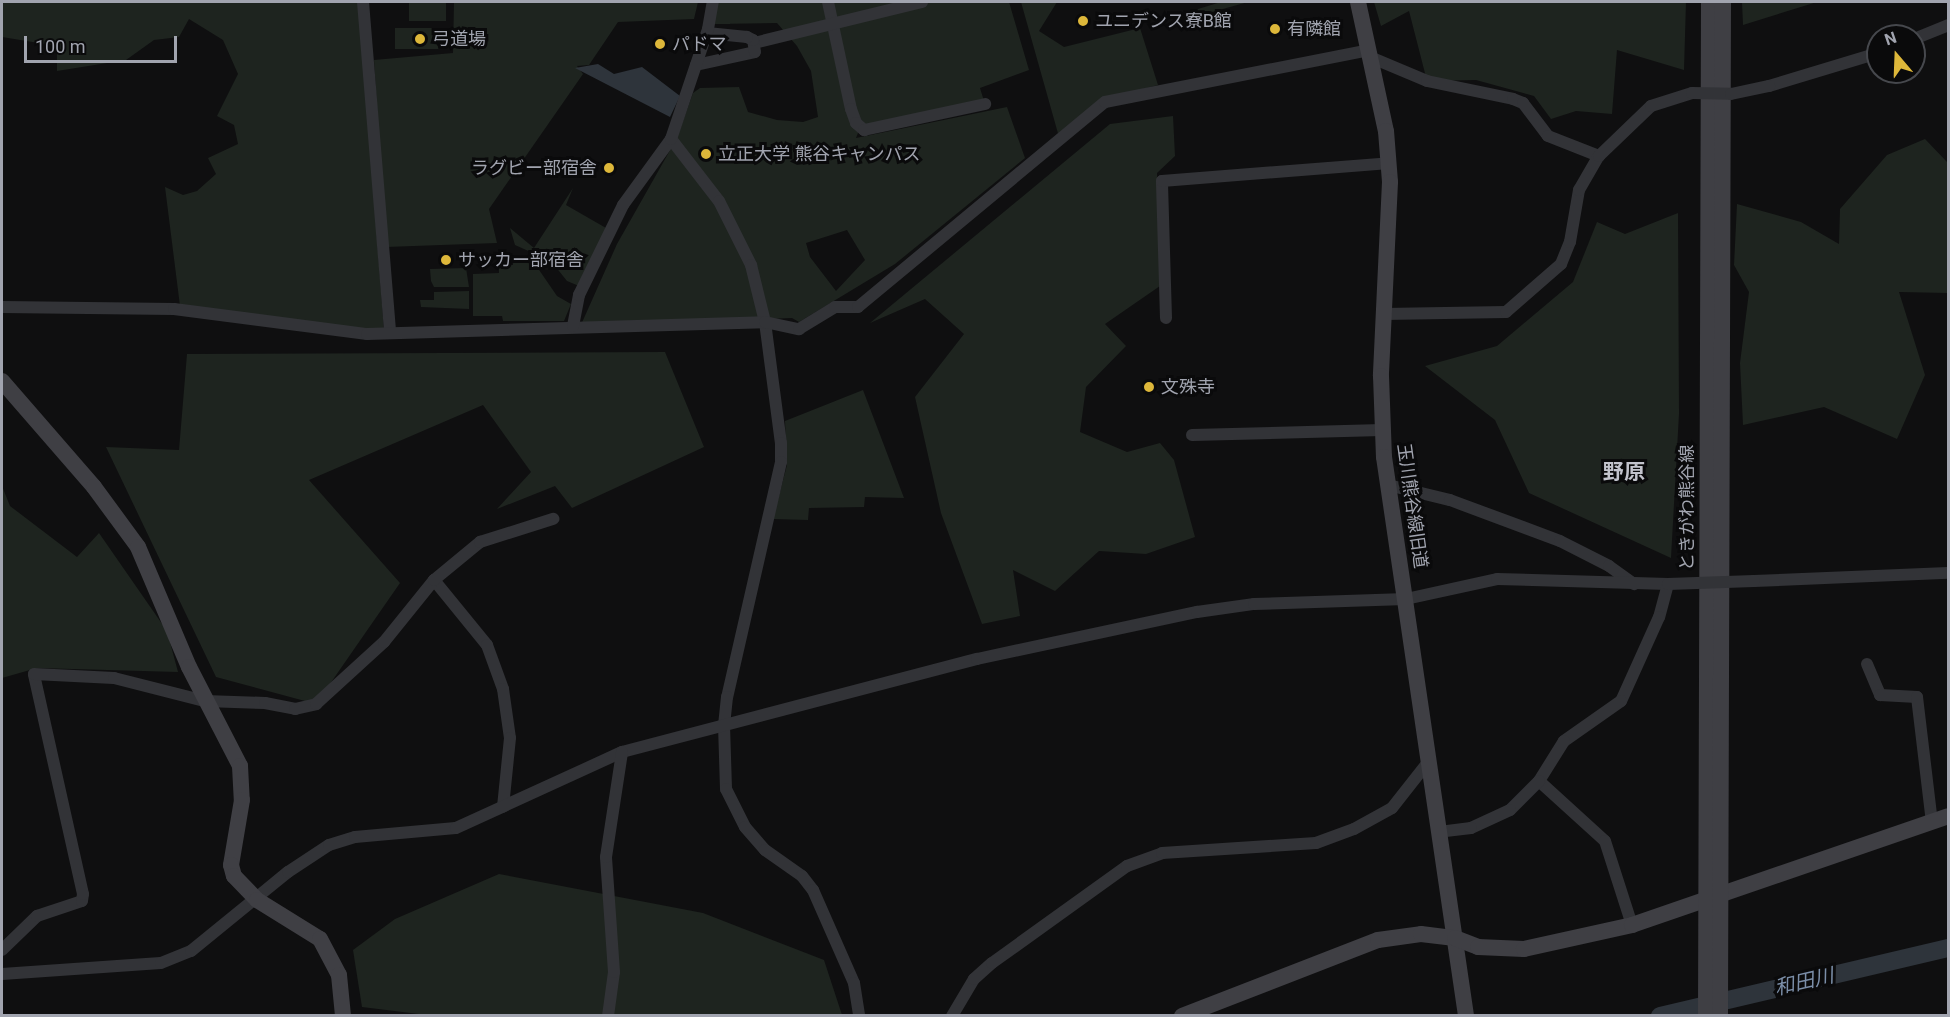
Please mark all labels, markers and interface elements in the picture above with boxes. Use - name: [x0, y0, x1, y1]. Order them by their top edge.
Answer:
- place label: ユニデンス寮B館: [1095, 10, 1232, 32]
- marker: ユニデンス寮B館: [1076, 14, 1090, 28]
- place label: 有隣館: [1287, 18, 1341, 40]
- marker: 有隣館: [1268, 22, 1282, 36]
- scale bar: [27, 24, 180, 62]
- north arrow: [1866, 24, 1926, 84]
- place label: 弓道場: [432, 28, 486, 50]
- text: N: [1882, 28, 1899, 49]
- marker: 弓道場: [413, 32, 427, 46]
- place label: パドマ: [672, 33, 726, 55]
- text: 100 m: [35, 36, 86, 57]
- marker: パドマ: [653, 37, 667, 51]
- place label: 立正大学 熊谷キャンパス: [718, 143, 920, 165]
- marker: 立正大学 熊谷キャンパス: [699, 147, 713, 161]
- place label: ラグビー部宿舎: [471, 157, 597, 179]
- marker: ラグビー部宿舎: [602, 161, 616, 175]
- place label: サッカー部宿舎: [458, 249, 584, 271]
- marker: サッカー部宿舎: [439, 253, 453, 267]
- place label: 文殊寺: [1161, 376, 1215, 398]
- marker: 文殊寺: [1142, 380, 1156, 394]
- street label: 玉川熊谷線旧道: [1393, 442, 1431, 570]
- street label: ときがわ熊谷線: [1676, 445, 1698, 571]
- district label: 野原: [1603, 459, 1645, 485]
- water label: 和田川: [1772, 964, 1836, 1000]

